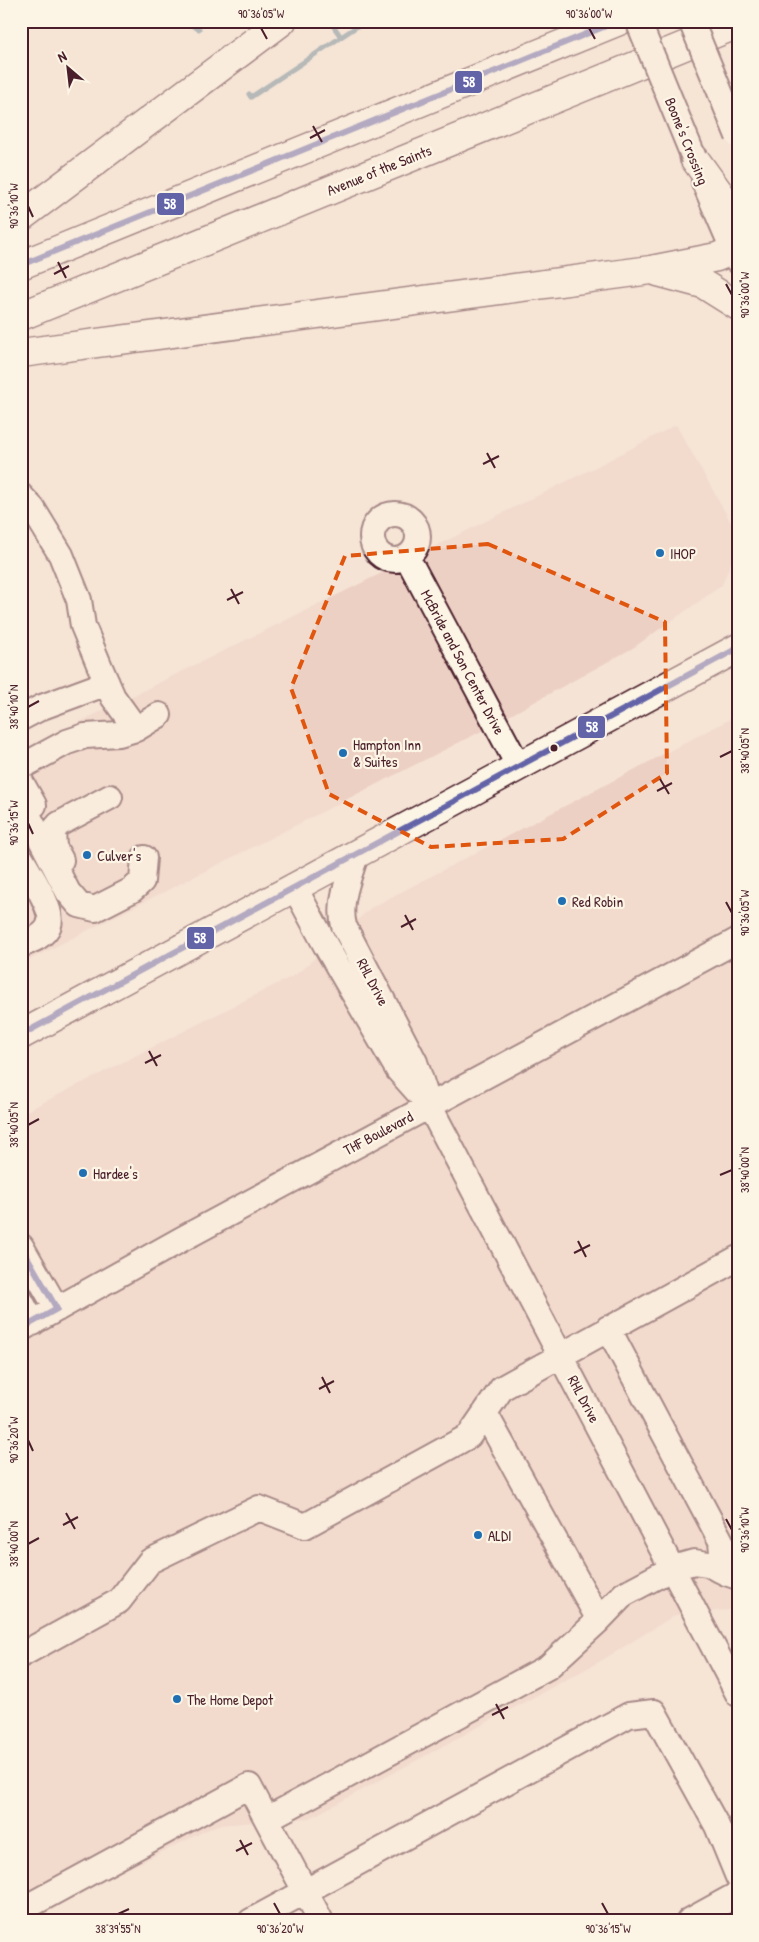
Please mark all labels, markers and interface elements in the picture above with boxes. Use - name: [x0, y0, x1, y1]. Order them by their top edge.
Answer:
- text: 90°36'05"W: [238, 5, 285, 22]
- text: 90°36'00"W: [566, 5, 613, 22]
- north arrow: [42, 42, 92, 92]
- text: N: [54, 46, 70, 66]
- line badge: 58: [454, 70, 483, 94]
- text: 58: [463, 72, 475, 91]
- street label: Boone's Crossing: [660, 94, 714, 188]
- street label: Avenue of the Saints: [324, 139, 435, 201]
- text: 90°36'10"W: [5, 183, 22, 229]
- line badge: 58: [156, 192, 185, 216]
- text: 58: [164, 194, 176, 213]
- text: 90°36'00"W: [736, 271, 753, 318]
- place label: IHOP: [670, 543, 696, 564]
- marker: IHOP: [654, 547, 666, 559]
- street label: McBride and Son Center Drive: [416, 586, 510, 738]
- text: 38°40'10"N: [5, 685, 22, 729]
- line badge: 58: [577, 715, 606, 739]
- text: 58: [586, 717, 598, 736]
- text: 38°40'05"N: [736, 728, 753, 774]
- place label: Hampton Inn & Suites: [353, 734, 421, 772]
- unlabelled marker: [549, 743, 559, 753]
- marker: Hampton Inn & Suites: [337, 747, 349, 759]
- text: 90°36'15"W: [5, 800, 22, 846]
- place label: Culver's: [97, 845, 141, 866]
- marker: Culver's: [81, 849, 93, 861]
- text: 90°36'05"W: [736, 889, 753, 936]
- place label: Red Robin: [572, 891, 623, 912]
- marker: Red Robin: [556, 895, 568, 907]
- line badge: 58: [186, 926, 215, 950]
- text: 58: [194, 928, 206, 947]
- street label: RHL Drive: [352, 955, 394, 1010]
- text: 38°40'05"N: [5, 1102, 22, 1148]
- street label: THF Boulevard: [339, 1106, 417, 1160]
- text: 38°40'00"N: [736, 1147, 753, 1193]
- place label: Hardee's: [93, 1163, 138, 1184]
- marker: Hardee's: [77, 1167, 89, 1179]
- street label: RHL Drive: [563, 1372, 605, 1427]
- text: 90°36'20"W: [5, 1416, 22, 1463]
- text: 90°36'10"W: [736, 1507, 753, 1553]
- text: 38°40'00"N: [5, 1521, 22, 1567]
- place label: ALDI: [488, 1525, 512, 1546]
- marker: ALDI: [472, 1529, 484, 1541]
- place label: The Home Depot: [187, 1689, 274, 1710]
- marker: The Home Depot: [171, 1693, 183, 1705]
- text: 38°39'55"N: [95, 1920, 141, 1937]
- text: 90°36'20"W: [257, 1920, 304, 1937]
- text: 90°36'15"W: [585, 1920, 631, 1937]

